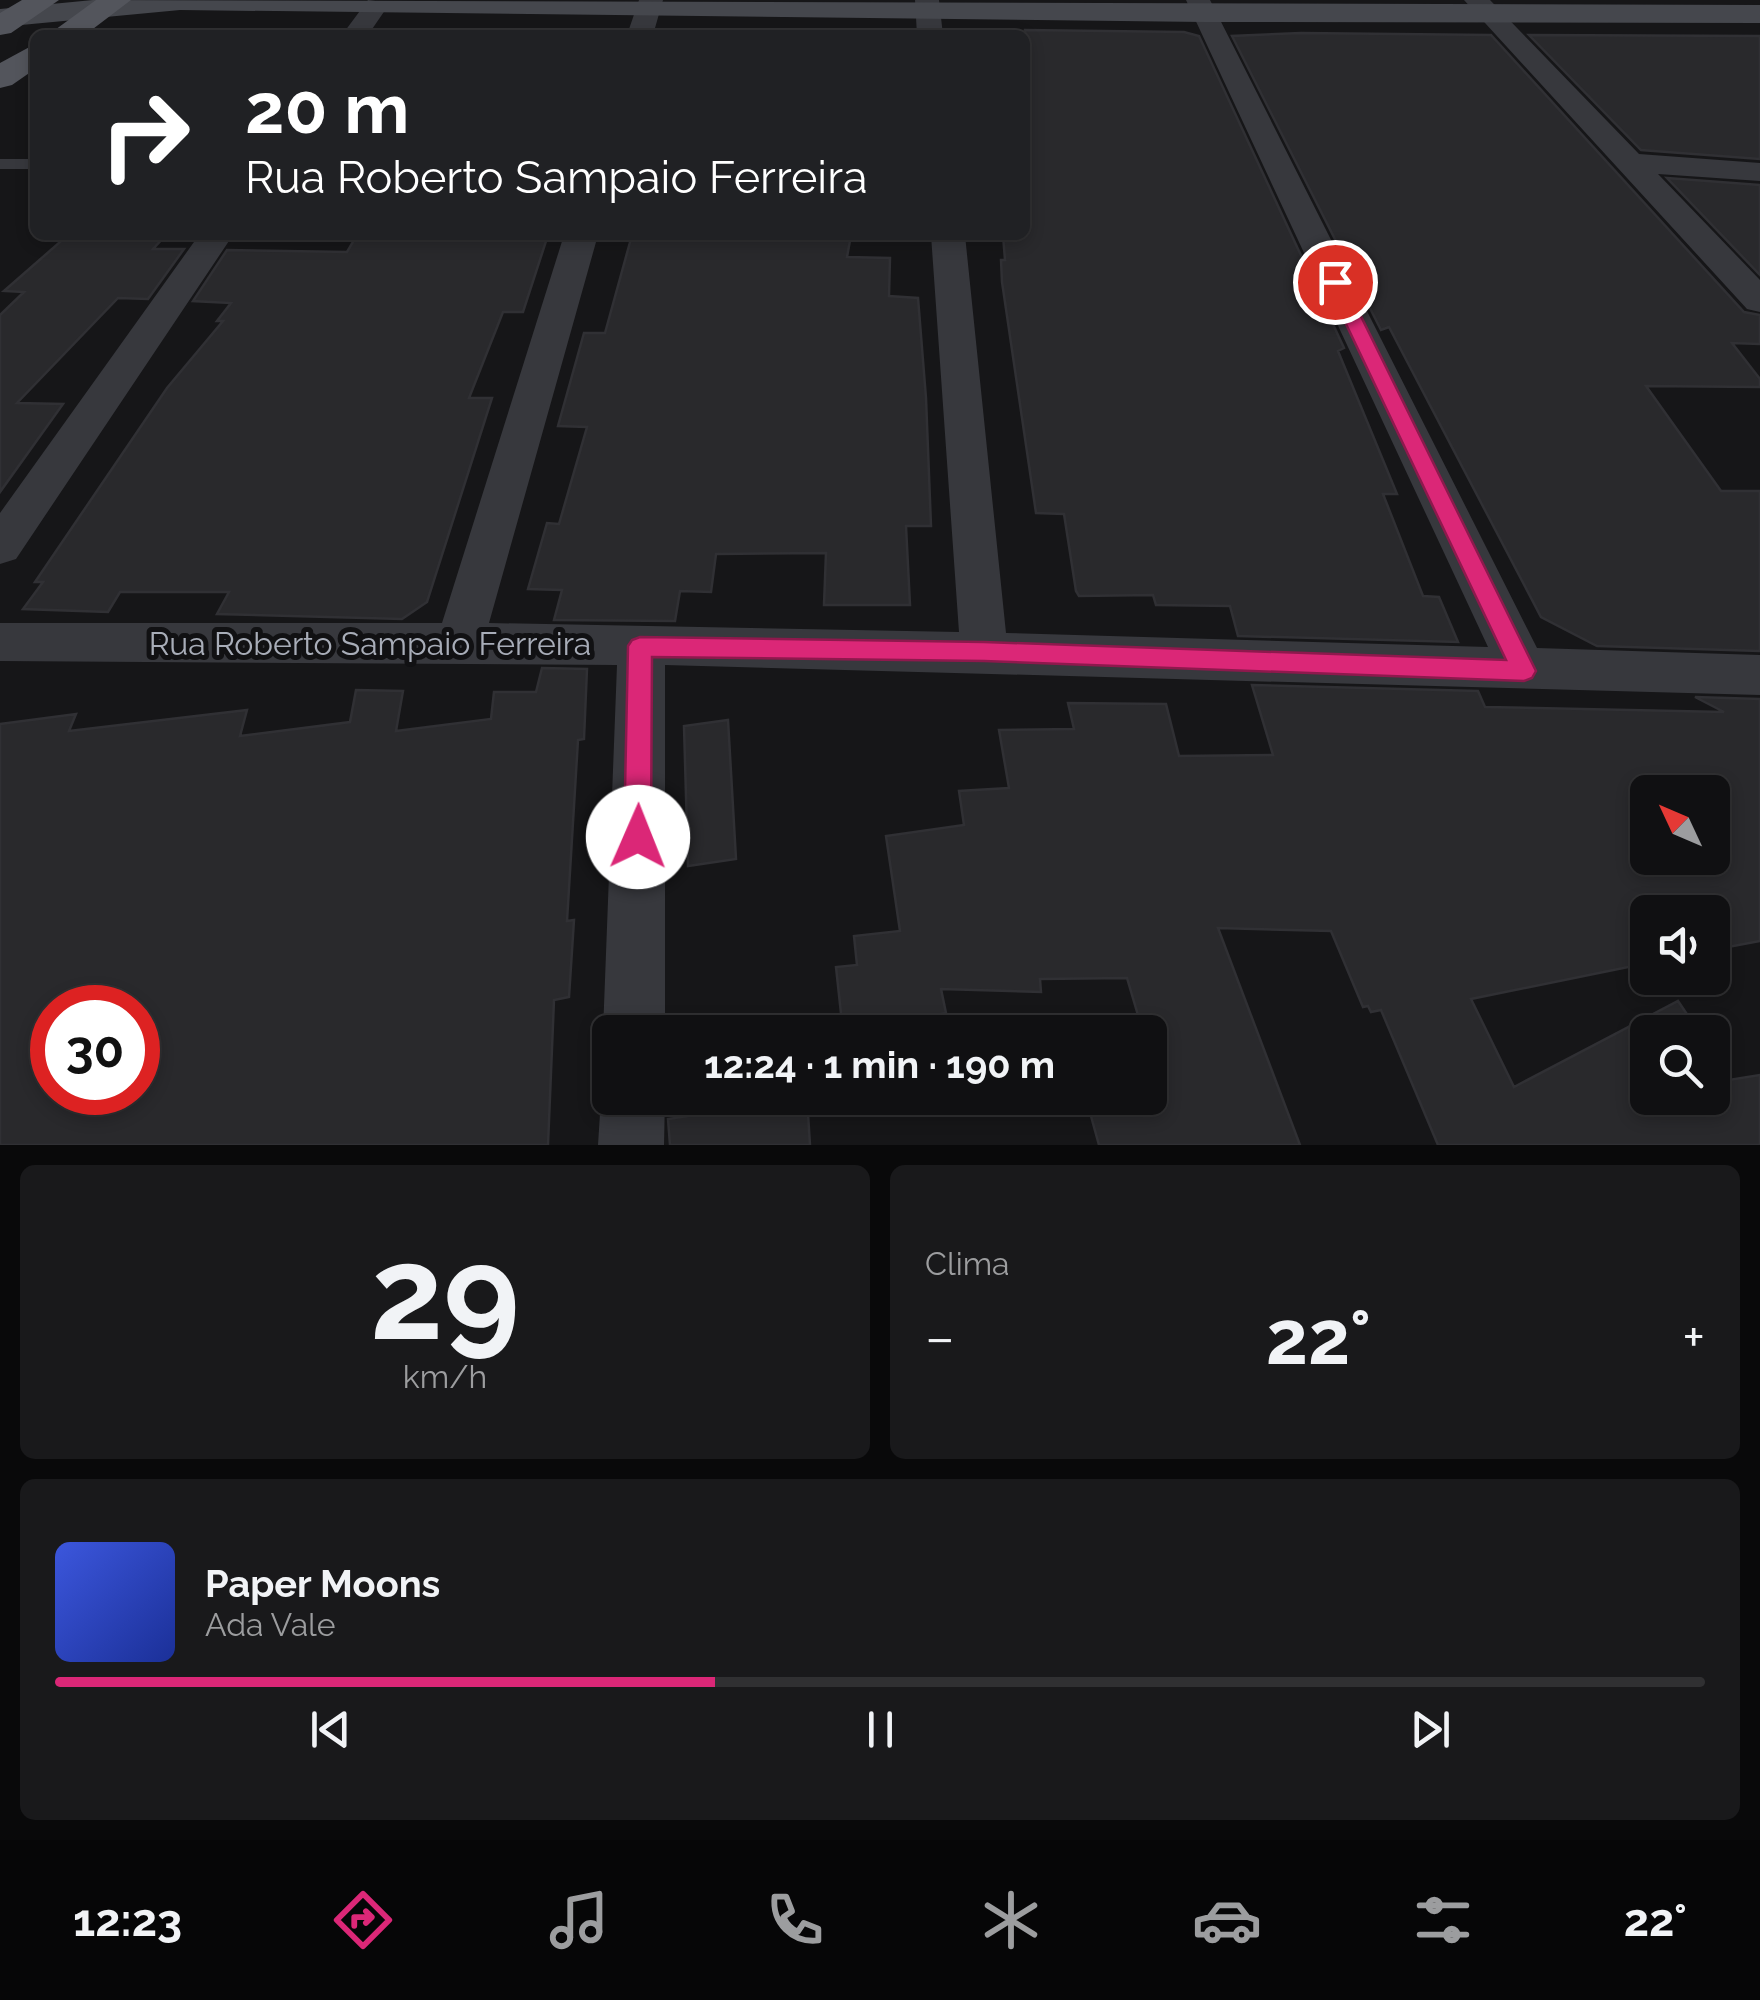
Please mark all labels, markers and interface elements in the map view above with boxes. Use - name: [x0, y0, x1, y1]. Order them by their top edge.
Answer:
- text: 20 m: [245, 67, 409, 149]
- icon: right: [80, 70, 210, 200]
- text: Rua Roberto Sampaio Ferreira: [245, 151, 867, 204]
- pin: [1293, 240, 1378, 325]
- icon: arrive: [1308, 255, 1363, 310]
- street label: Rua Roberto Sampaio Ferreira: [149, 625, 591, 662]
- north arrow: [1630, 775, 1730, 875]
- map controls: [1630, 775, 1730, 1115]
- position arrow: [586, 785, 690, 889]
- button: sound: [1630, 895, 1730, 995]
- speed limit sign: 30: [30, 985, 160, 1115]
- button: search: [1630, 1015, 1730, 1115]
- text: 12:24 · 1 min · 190 m: [704, 1042, 1055, 1087]
- text: 29: [370, 1217, 520, 1369]
- text: Clima: [925, 1245, 1009, 1282]
- text: 22°: [1266, 1293, 1371, 1382]
- text: −: [925, 1305, 955, 1370]
- text: +: [1682, 1305, 1705, 1370]
- text: km/h: [403, 1358, 487, 1395]
- text: Paper Moons: [205, 1561, 440, 1606]
- text: Ada Vale: [205, 1606, 336, 1643]
- icon: previous: [303, 1702, 358, 1757]
- icon: pause: [853, 1702, 908, 1757]
- icon: next: [1403, 1702, 1458, 1757]
- icon: directions: [328, 1885, 398, 1955]
- icon: music: [544, 1885, 614, 1955]
- icon: phone: [760, 1885, 830, 1955]
- icon: climate: [976, 1885, 1046, 1955]
- icon: car: [1192, 1885, 1262, 1955]
- icon: filters: [1408, 1885, 1478, 1955]
- text: 12:23: [73, 1894, 182, 1947]
- text: 22°: [1624, 1894, 1687, 1947]

